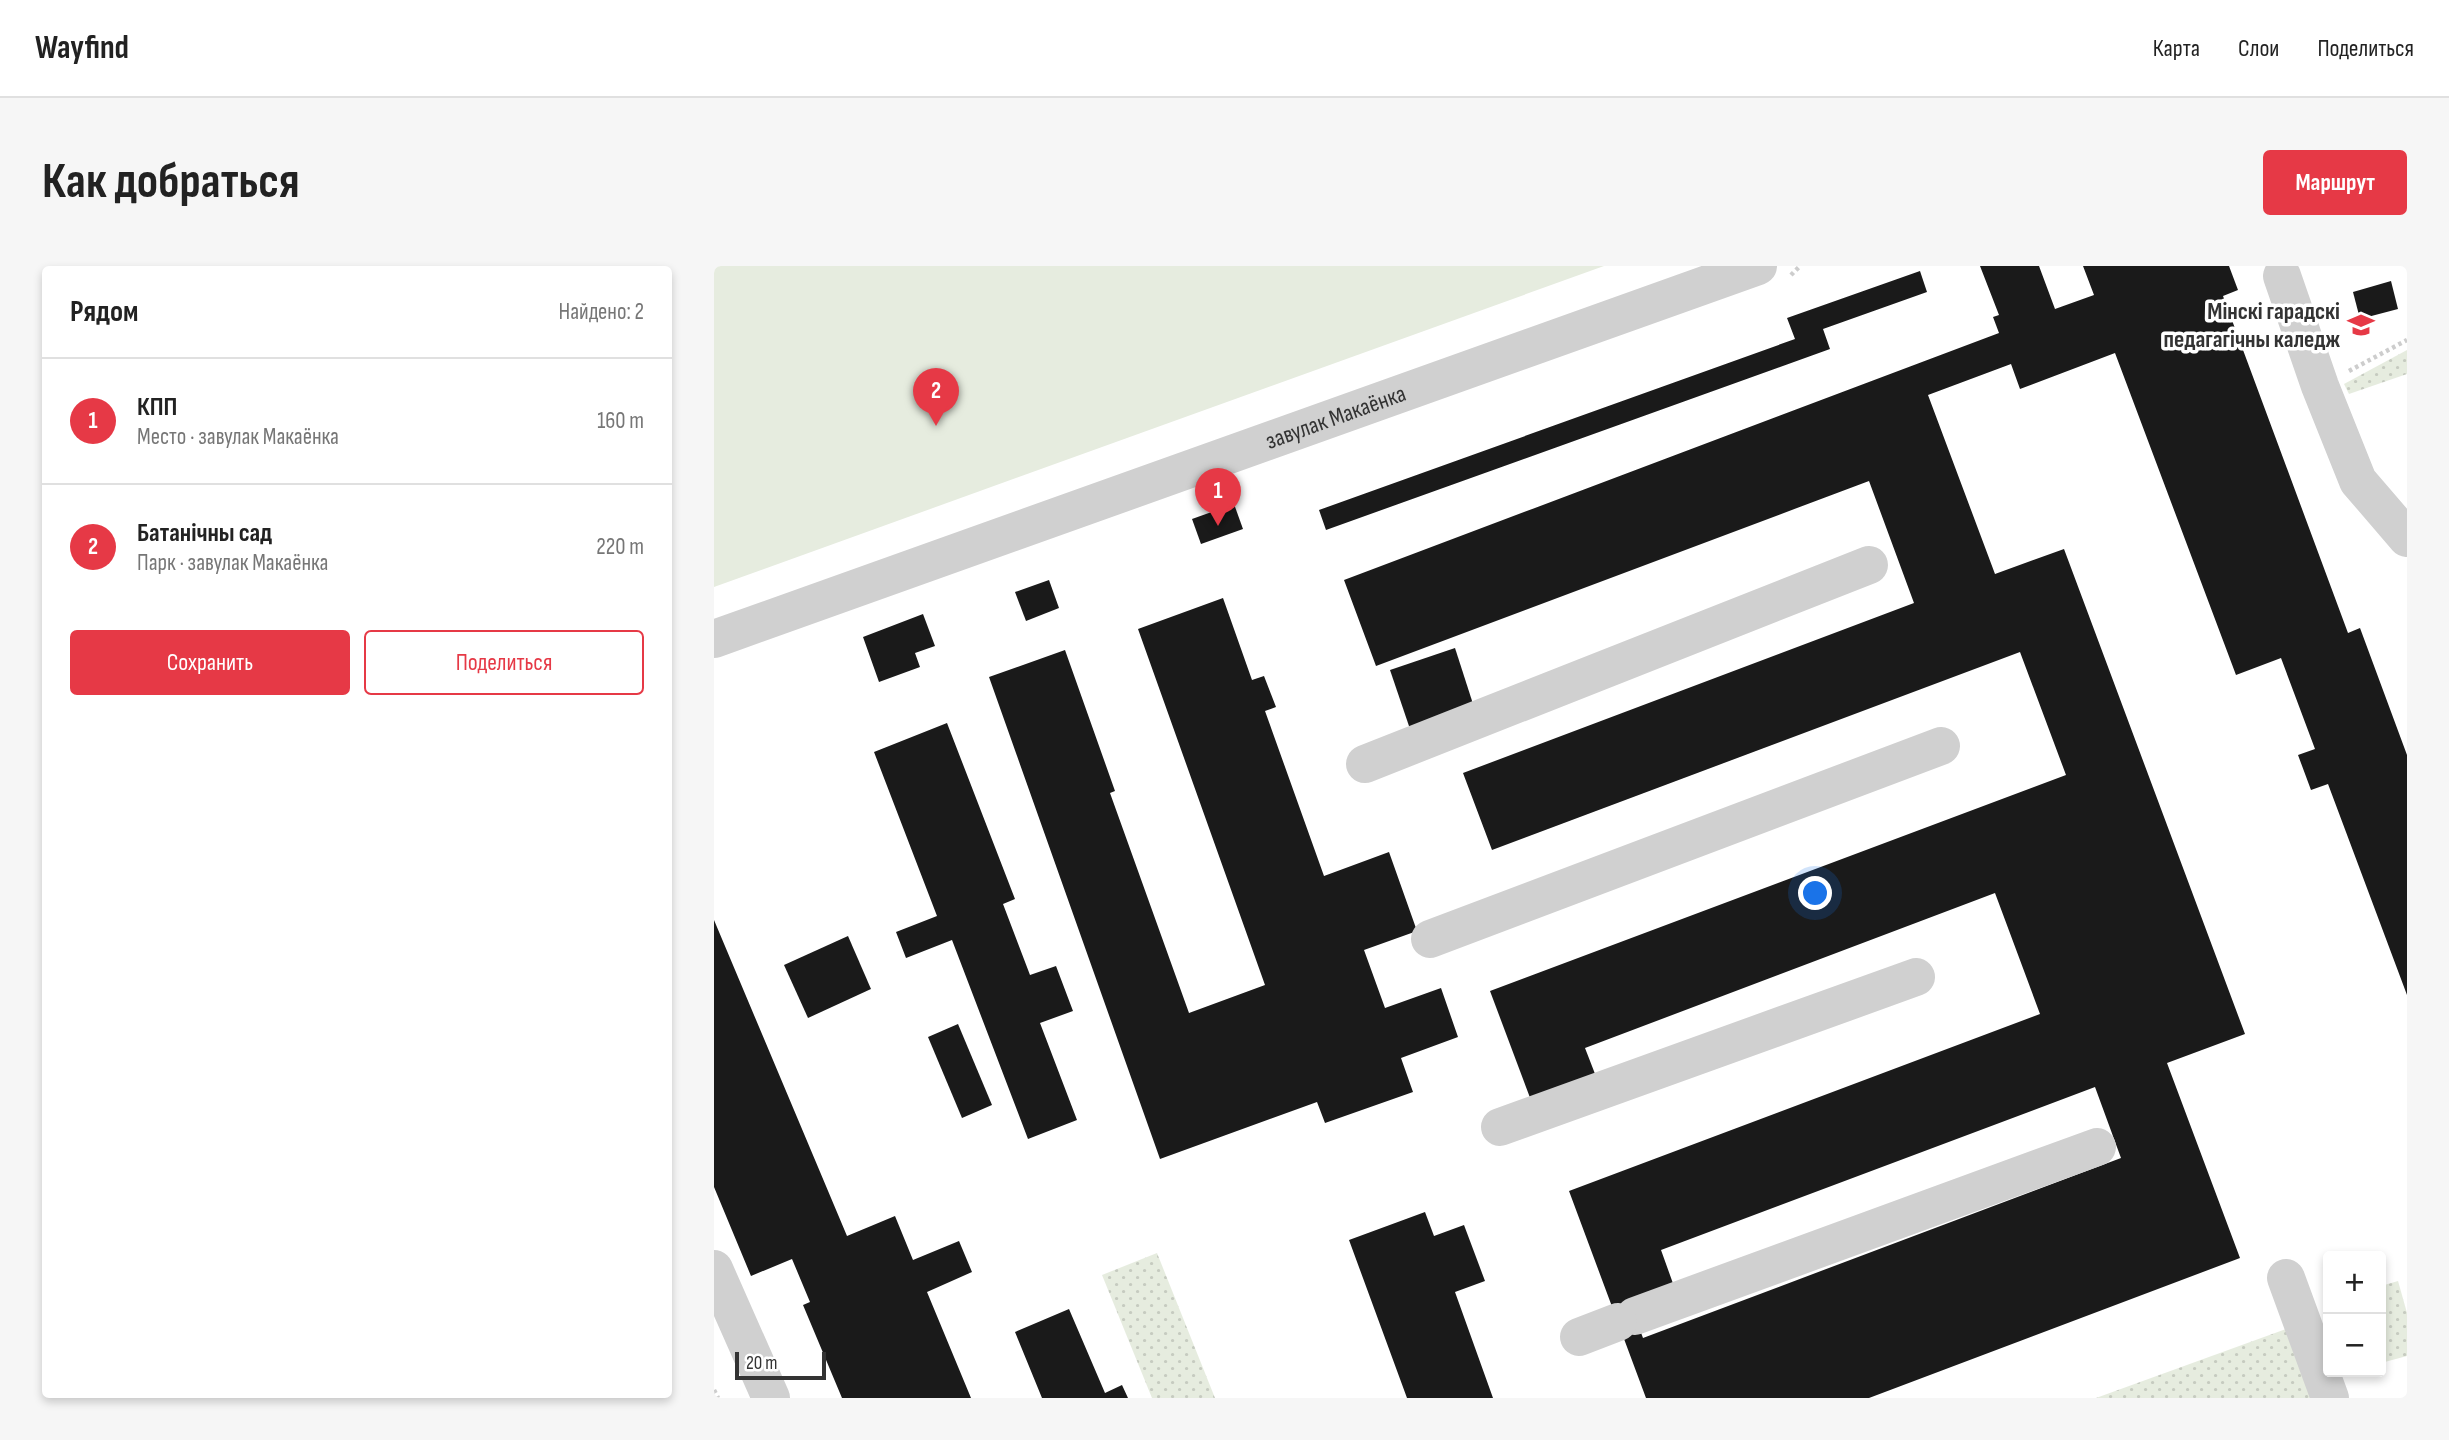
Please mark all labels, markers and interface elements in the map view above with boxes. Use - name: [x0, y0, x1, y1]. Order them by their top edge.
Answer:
- text: Wayfind: [35, 28, 129, 68]
- text: Карта: [2153, 34, 2200, 63]
- text: Слои: [2238, 34, 2279, 63]
- text: Поделиться: [2317, 34, 2414, 63]
- button: Маршрут: [2263, 150, 2407, 215]
- text: Как добраться: [42, 153, 300, 212]
- text: Рядом: [70, 294, 138, 330]
- place label: Мінскі гарадскі педагагічны каледж: [2164, 297, 2340, 354]
- text: Найдено: 2: [558, 298, 644, 326]
- school or university icon: Мінскі гарадскі педагагічны каледж: [2346, 310, 2376, 340]
- pin: 2: [913, 368, 959, 426]
- street label: завулак Макаёнка: [1261, 379, 1410, 455]
- text: КПП: [137, 392, 177, 423]
- text: 1: [88, 407, 98, 435]
- text: 160 m: [597, 407, 644, 435]
- text: Место · завулак Макаёнка: [137, 423, 339, 451]
- pin: 1: [1195, 468, 1241, 526]
- text: Батанічны сад: [137, 518, 272, 549]
- text: 2: [88, 533, 98, 561]
- text: 220 m: [596, 533, 644, 561]
- text: Парк · завулак Макаёнка: [137, 549, 328, 577]
- button: Сохранить: [70, 630, 350, 695]
- button: Поделиться: [364, 630, 644, 695]
- your location: [1798, 876, 1832, 910]
- map controls: [2323, 1251, 2386, 1377]
- button: +: [2323, 1251, 2386, 1314]
- button: −: [2323, 1314, 2386, 1377]
- scale bar: [735, 1349, 826, 1381]
- text: 20 m: [746, 1352, 778, 1375]

